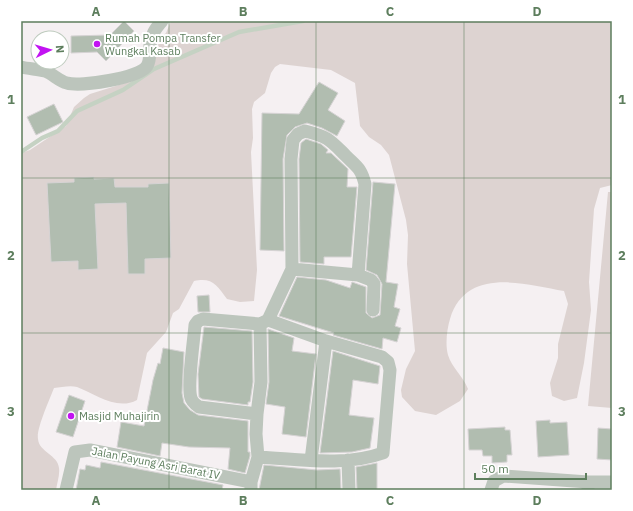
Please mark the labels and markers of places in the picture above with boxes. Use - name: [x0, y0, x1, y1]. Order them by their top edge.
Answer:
- place label: Rumah Pompa Transfer Wungkal Kasab: [105, 31, 220, 58]
- marker: Rumah Pompa Transfer Wungkal Kasab: [92, 39, 102, 49]
- place label: Masjid Muhajirin: [79, 409, 159, 423]
- marker: Masjid Muhajirin: [66, 411, 76, 421]

